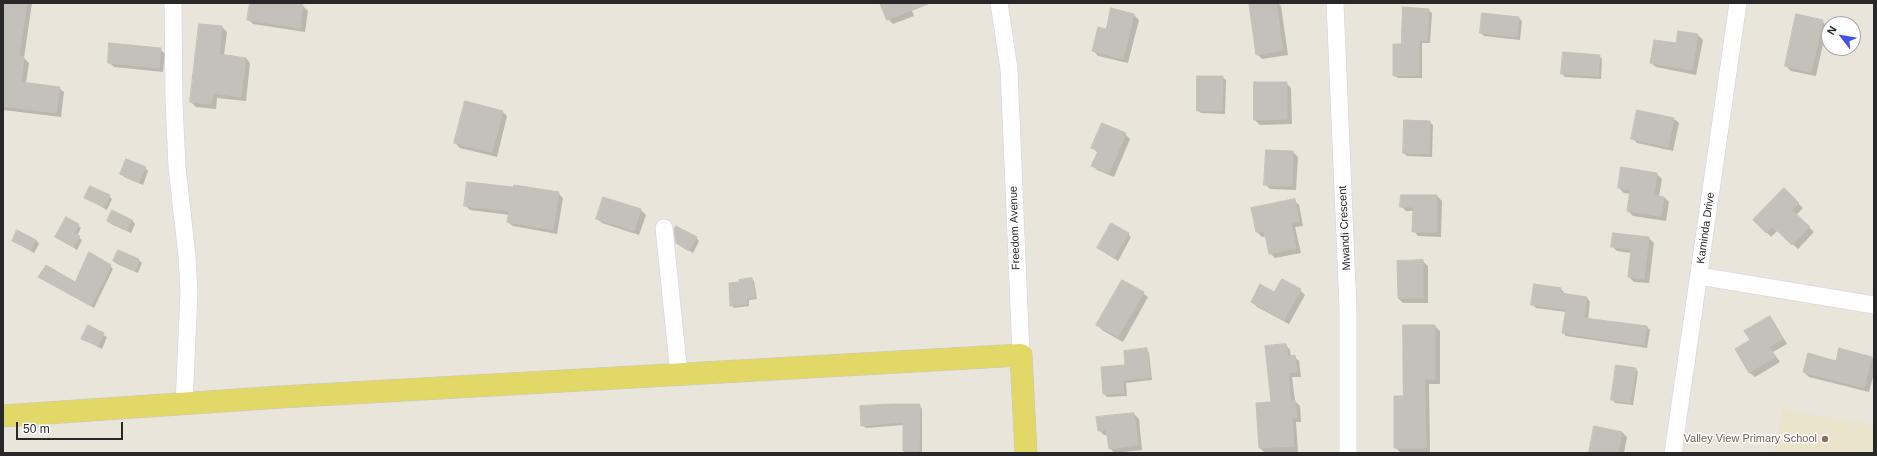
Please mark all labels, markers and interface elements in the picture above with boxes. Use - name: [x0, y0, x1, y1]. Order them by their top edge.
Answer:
- north arrow: [1821, 16, 1861, 56]
- text: N: [1824, 24, 1839, 37]
- street label: Mwandi Crescent: [1336, 185, 1354, 271]
- street label: Freedom Avenue: [1007, 186, 1023, 270]
- street label: Kaminda Drive: [1694, 191, 1718, 265]
- scale bar: [18, 414, 125, 440]
- text: 50 m: [23, 422, 50, 436]
- place label: Valley View Primary School: [1684, 432, 1817, 446]
- marker: Valley View Primary School: [1820, 434, 1830, 444]

